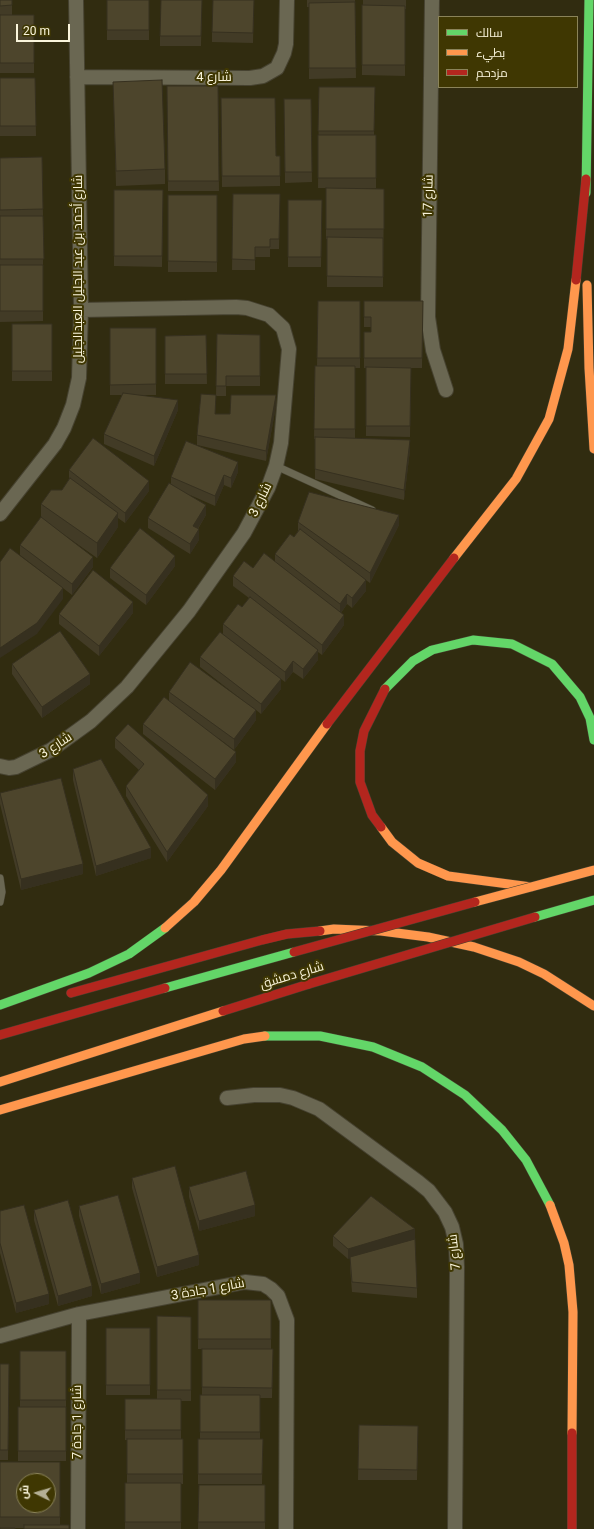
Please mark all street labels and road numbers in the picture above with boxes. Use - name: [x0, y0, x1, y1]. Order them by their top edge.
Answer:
- street label: شارع 4: [196, 70, 232, 86]
- street label: شارع 17: [421, 174, 437, 218]
- street label: شارع أحمد بن عبد الجليل العبدالجليل: [71, 175, 87, 363]
- street label: شارع 3: [246, 481, 276, 519]
- street label: شارع 3: [37, 730, 75, 762]
- street label: شارع دمشق: [258, 959, 326, 993]
- street label: شارع 7: [445, 1233, 465, 1271]
- street label: شارع 1 جادة 3: [170, 1276, 246, 1304]
- street label: شارع 1 جادة 7: [70, 1385, 86, 1459]

